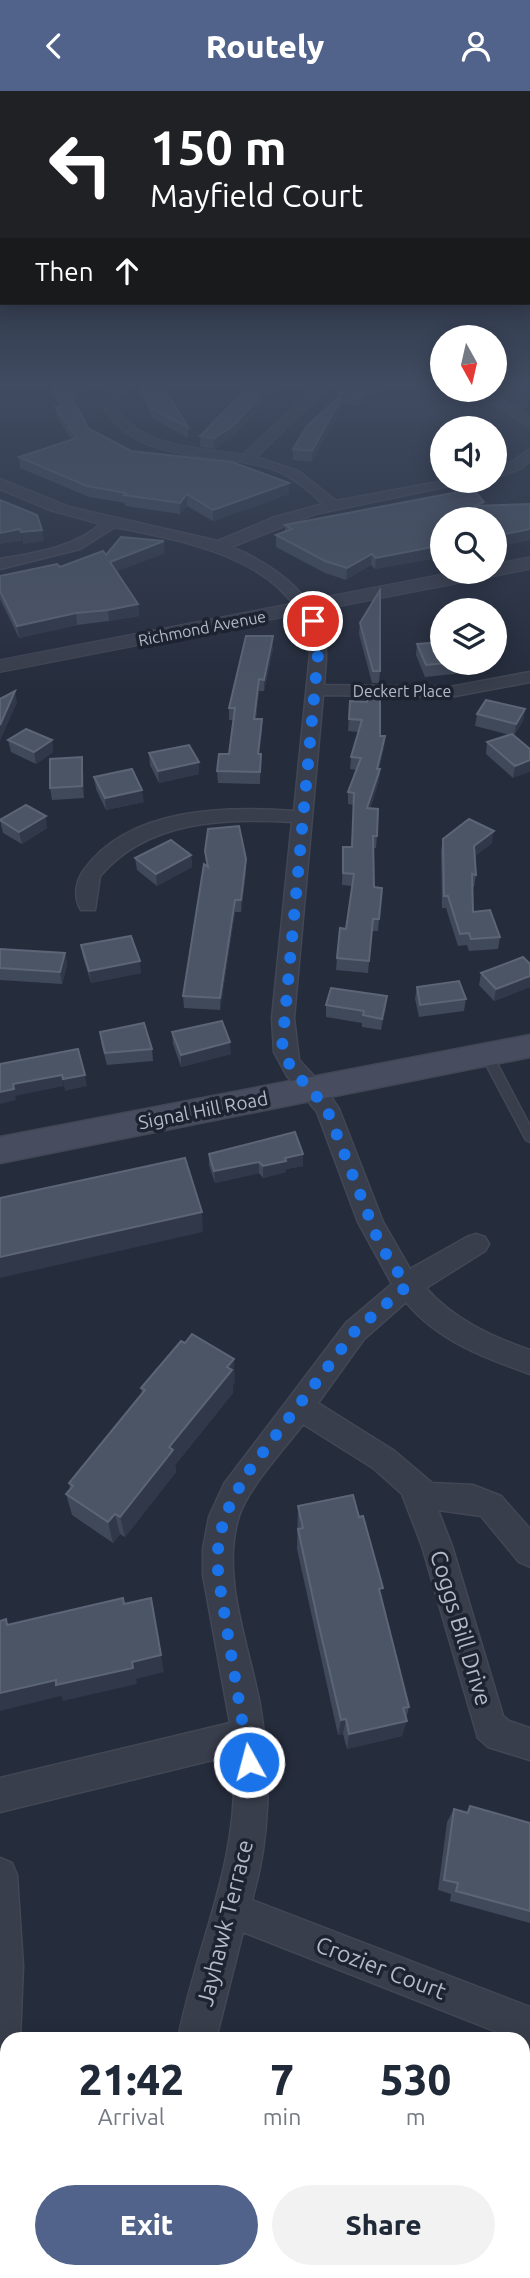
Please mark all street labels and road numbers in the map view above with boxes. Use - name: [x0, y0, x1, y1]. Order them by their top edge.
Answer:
- street label: Richmond Avenue: [137, 607, 267, 649]
- street label: Deckert Place: [353, 682, 451, 700]
- street label: Signal Hill Road: [136, 1087, 270, 1133]
- street label: Coggs Bill Drive: [426, 1547, 497, 1709]
- street label: Jayhawk Terrace: [192, 1837, 257, 2009]
- street label: Crozier Court: [313, 1931, 450, 2004]

